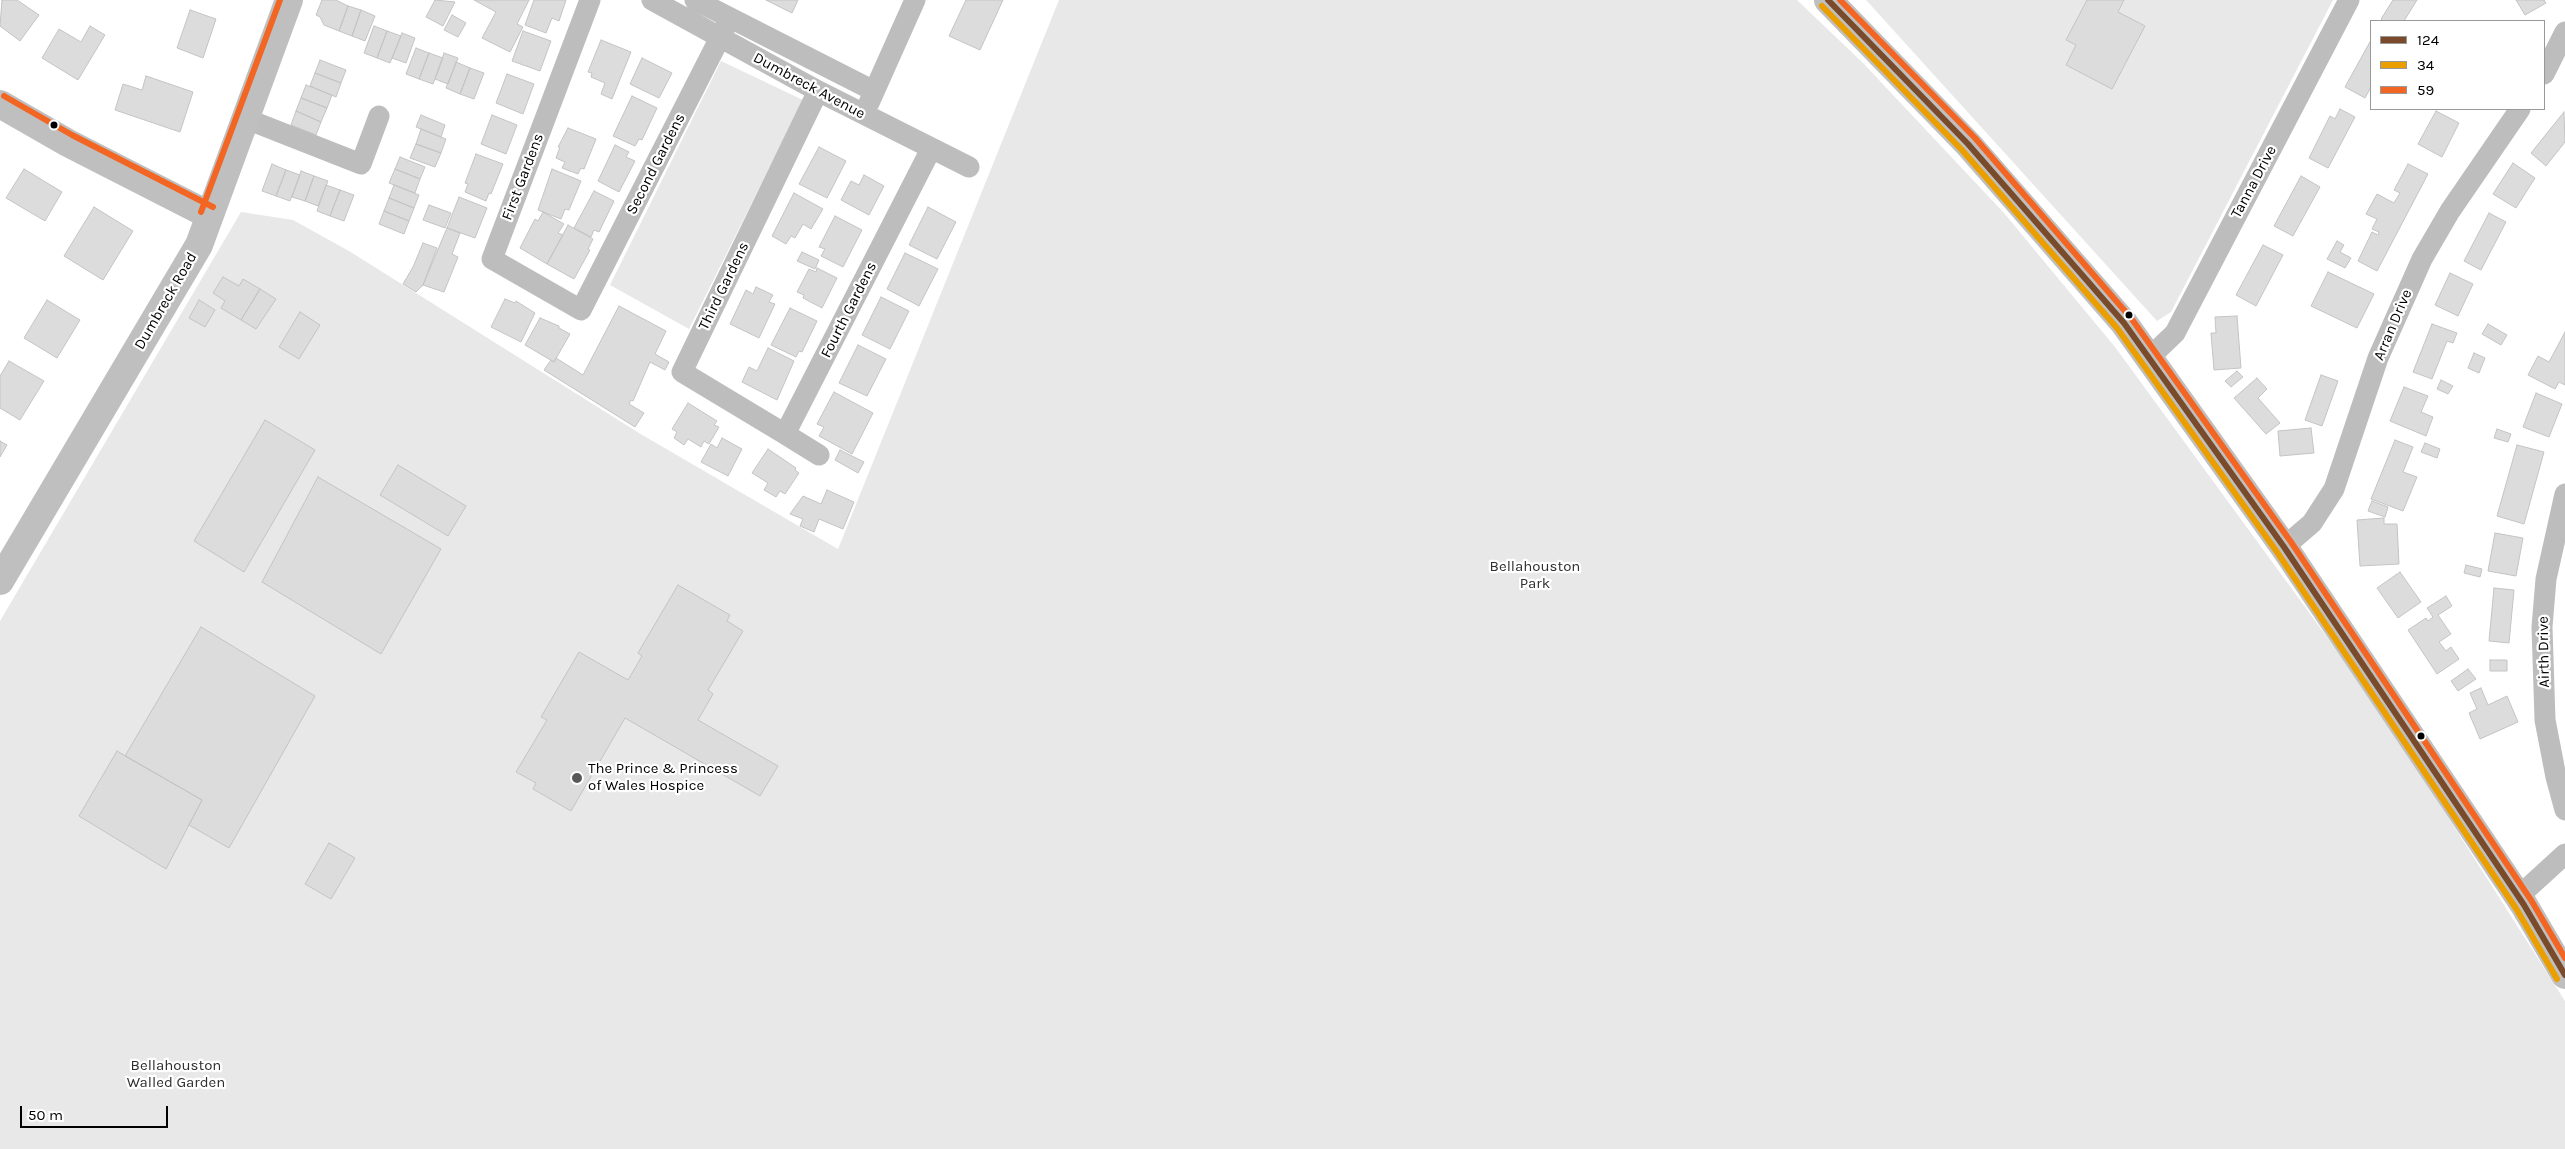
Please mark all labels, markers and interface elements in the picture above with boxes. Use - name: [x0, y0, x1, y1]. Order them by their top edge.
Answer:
- legend: [2370, 20, 2545, 110]
- text: 124: [2417, 31, 2439, 49]
- street label: Dumbreck Avenue: [750, 49, 868, 123]
- text: 34: [2417, 56, 2434, 74]
- text: 59: [2417, 81, 2434, 99]
- street label: Second Gardens: [623, 110, 689, 218]
- unlabelled marker: [49, 120, 59, 130]
- street label: First Gardens: [498, 131, 548, 223]
- street label: Tanna Drive: [2227, 143, 2281, 221]
- street label: Third Gardens: [695, 239, 753, 333]
- street label: Dumbreck Road: [131, 249, 201, 353]
- street label: Fourth Gardens: [817, 259, 881, 361]
- street label: Arran Drive: [2370, 287, 2416, 363]
- unlabelled marker: [2124, 310, 2134, 320]
- park label: Bellahouston Park: [1490, 558, 1580, 593]
- street label: Airth Drive: [2534, 616, 2554, 688]
- unlabelled marker: [2416, 731, 2426, 741]
- place label: The Prince & Princess of Wales Hospice: [588, 760, 738, 795]
- marker: The Prince & Princess of Wales Hospice: [570, 771, 584, 785]
- park label: Bellahouston Walled Garden: [127, 1057, 225, 1092]
- scale bar: [22, 1096, 170, 1128]
- text: 50 m: [28, 1106, 63, 1124]

